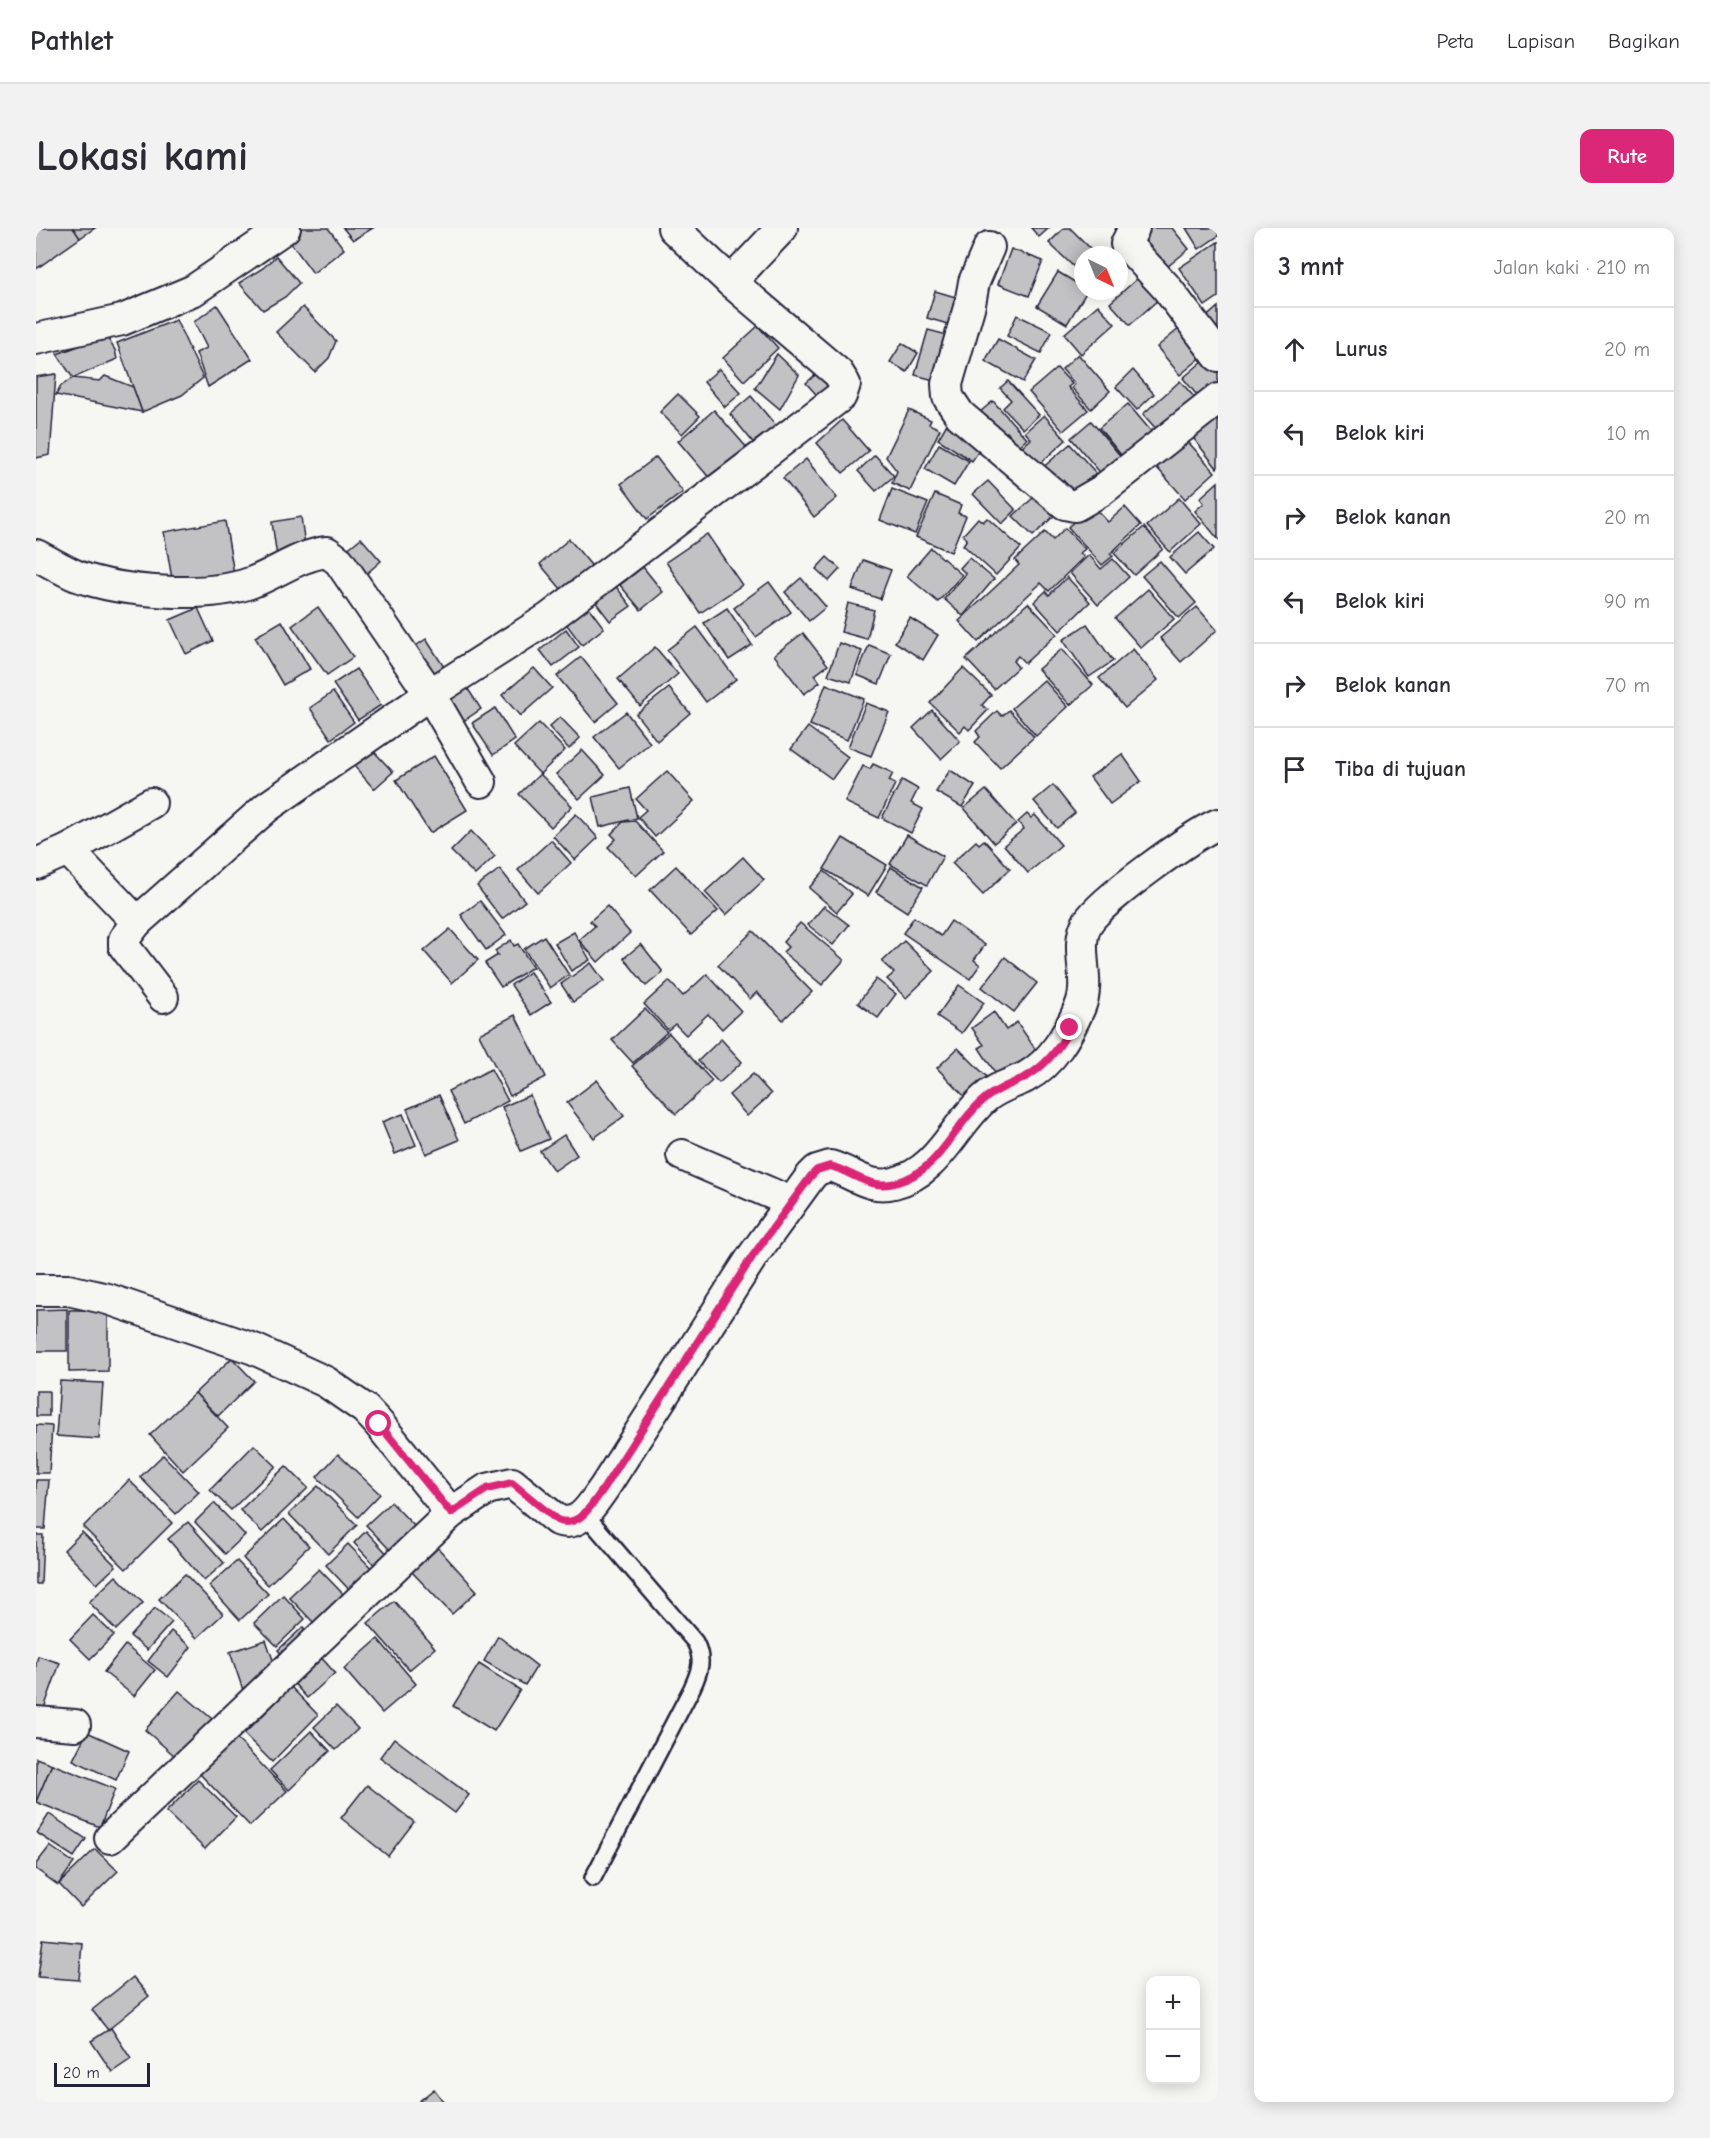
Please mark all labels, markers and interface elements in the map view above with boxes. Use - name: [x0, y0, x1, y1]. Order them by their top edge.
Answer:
- text: Pathlet: [30, 25, 113, 57]
- text: Peta: [1436, 29, 1474, 53]
- text: Lapisan: [1507, 29, 1575, 53]
- text: Bagikan: [1608, 29, 1680, 53]
- button: Rute: [1580, 129, 1674, 183]
- text: Lokasi kami: [36, 132, 248, 181]
- north arrow: [1074, 246, 1128, 300]
- text: 3 mnt: [1278, 252, 1343, 282]
- text: Jalan kaki · 210 m: [1494, 256, 1650, 279]
- icon: ahead: [1278, 333, 1311, 366]
- text: Lurus: [1335, 336, 1387, 362]
- text: 20 m: [1604, 338, 1650, 361]
- icon: left: [1278, 417, 1311, 450]
- text: Belok kiri: [1335, 420, 1425, 446]
- text: 10 m: [1607, 422, 1650, 445]
- icon: right: [1278, 501, 1311, 534]
- text: Belok kanan: [1335, 504, 1451, 530]
- text: 20 m: [1604, 506, 1650, 529]
- icon: left: [1278, 585, 1311, 618]
- text: Belok kiri: [1335, 588, 1425, 614]
- text: 90 m: [1604, 590, 1650, 613]
- icon: right: [1278, 669, 1311, 702]
- text: Belok kanan: [1335, 672, 1451, 698]
- text: 70 m: [1605, 674, 1650, 697]
- icon: arrive: [1278, 753, 1311, 786]
- text: Tiba di tujuan: [1335, 756, 1466, 782]
- route end: [1056, 1014, 1082, 1040]
- route start: [365, 1410, 391, 1436]
- map controls: [1146, 1976, 1200, 2084]
- button: +: [1146, 1976, 1200, 2030]
- button: −: [1146, 2030, 1200, 2084]
- scale bar: [54, 2060, 150, 2088]
- text: 20 m: [63, 2064, 100, 2082]

